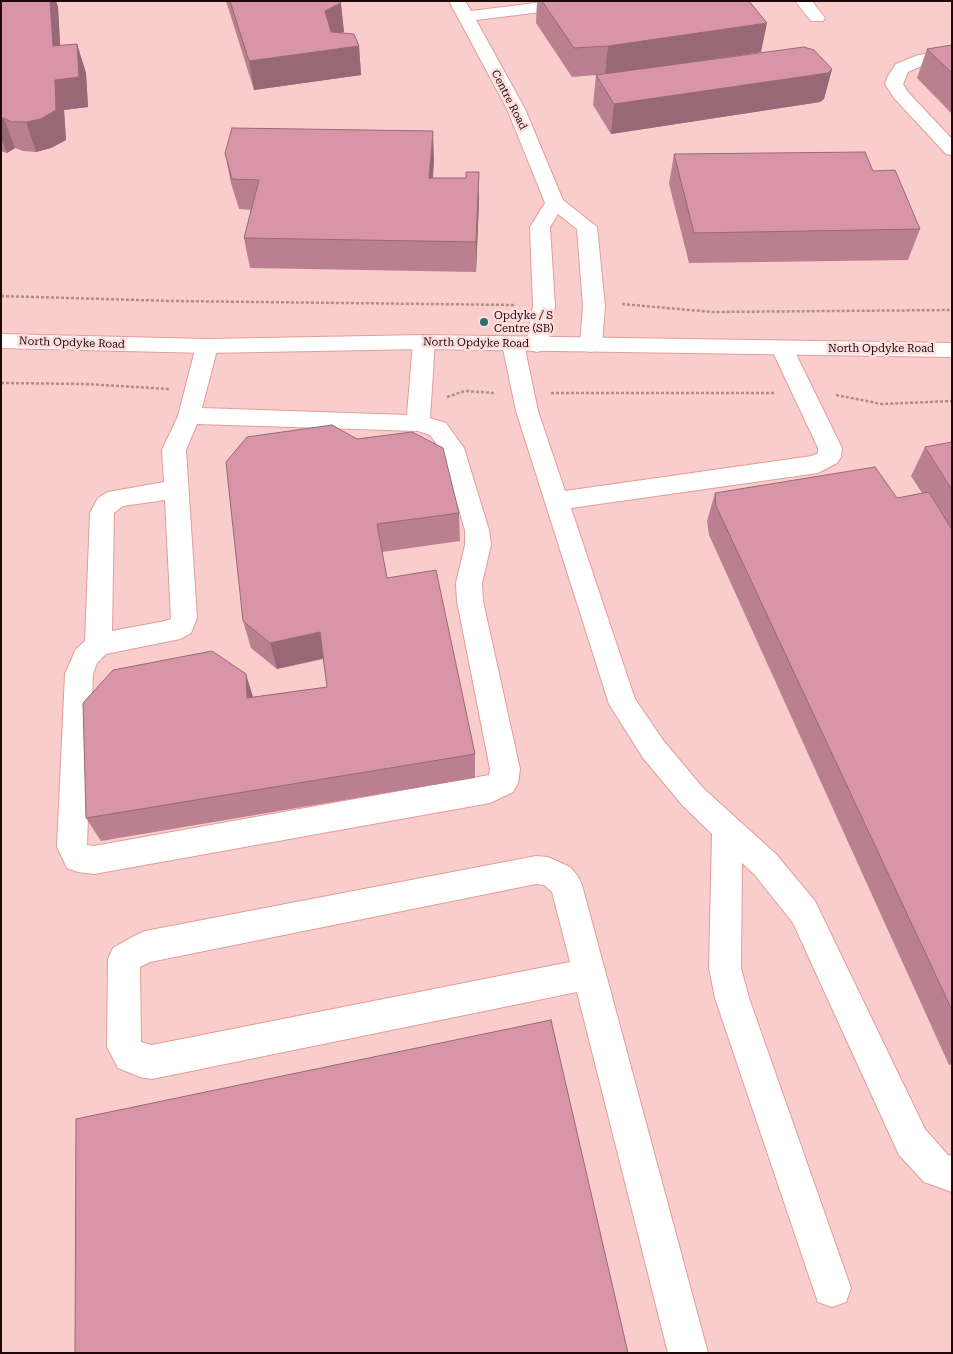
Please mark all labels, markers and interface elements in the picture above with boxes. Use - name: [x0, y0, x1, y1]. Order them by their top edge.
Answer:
- street label: Centre Road: [488, 68, 530, 132]
- place label: Opdyke / S Centre (SB): [494, 309, 554, 335]
- marker: Opdyke / S Centre (SB): [478, 316, 490, 328]
- street label: North Opdyke Road: [19, 335, 125, 351]
- street label: North Opdyke Road: [423, 335, 529, 351]
- street label: North Opdyke Road: [828, 342, 934, 356]

